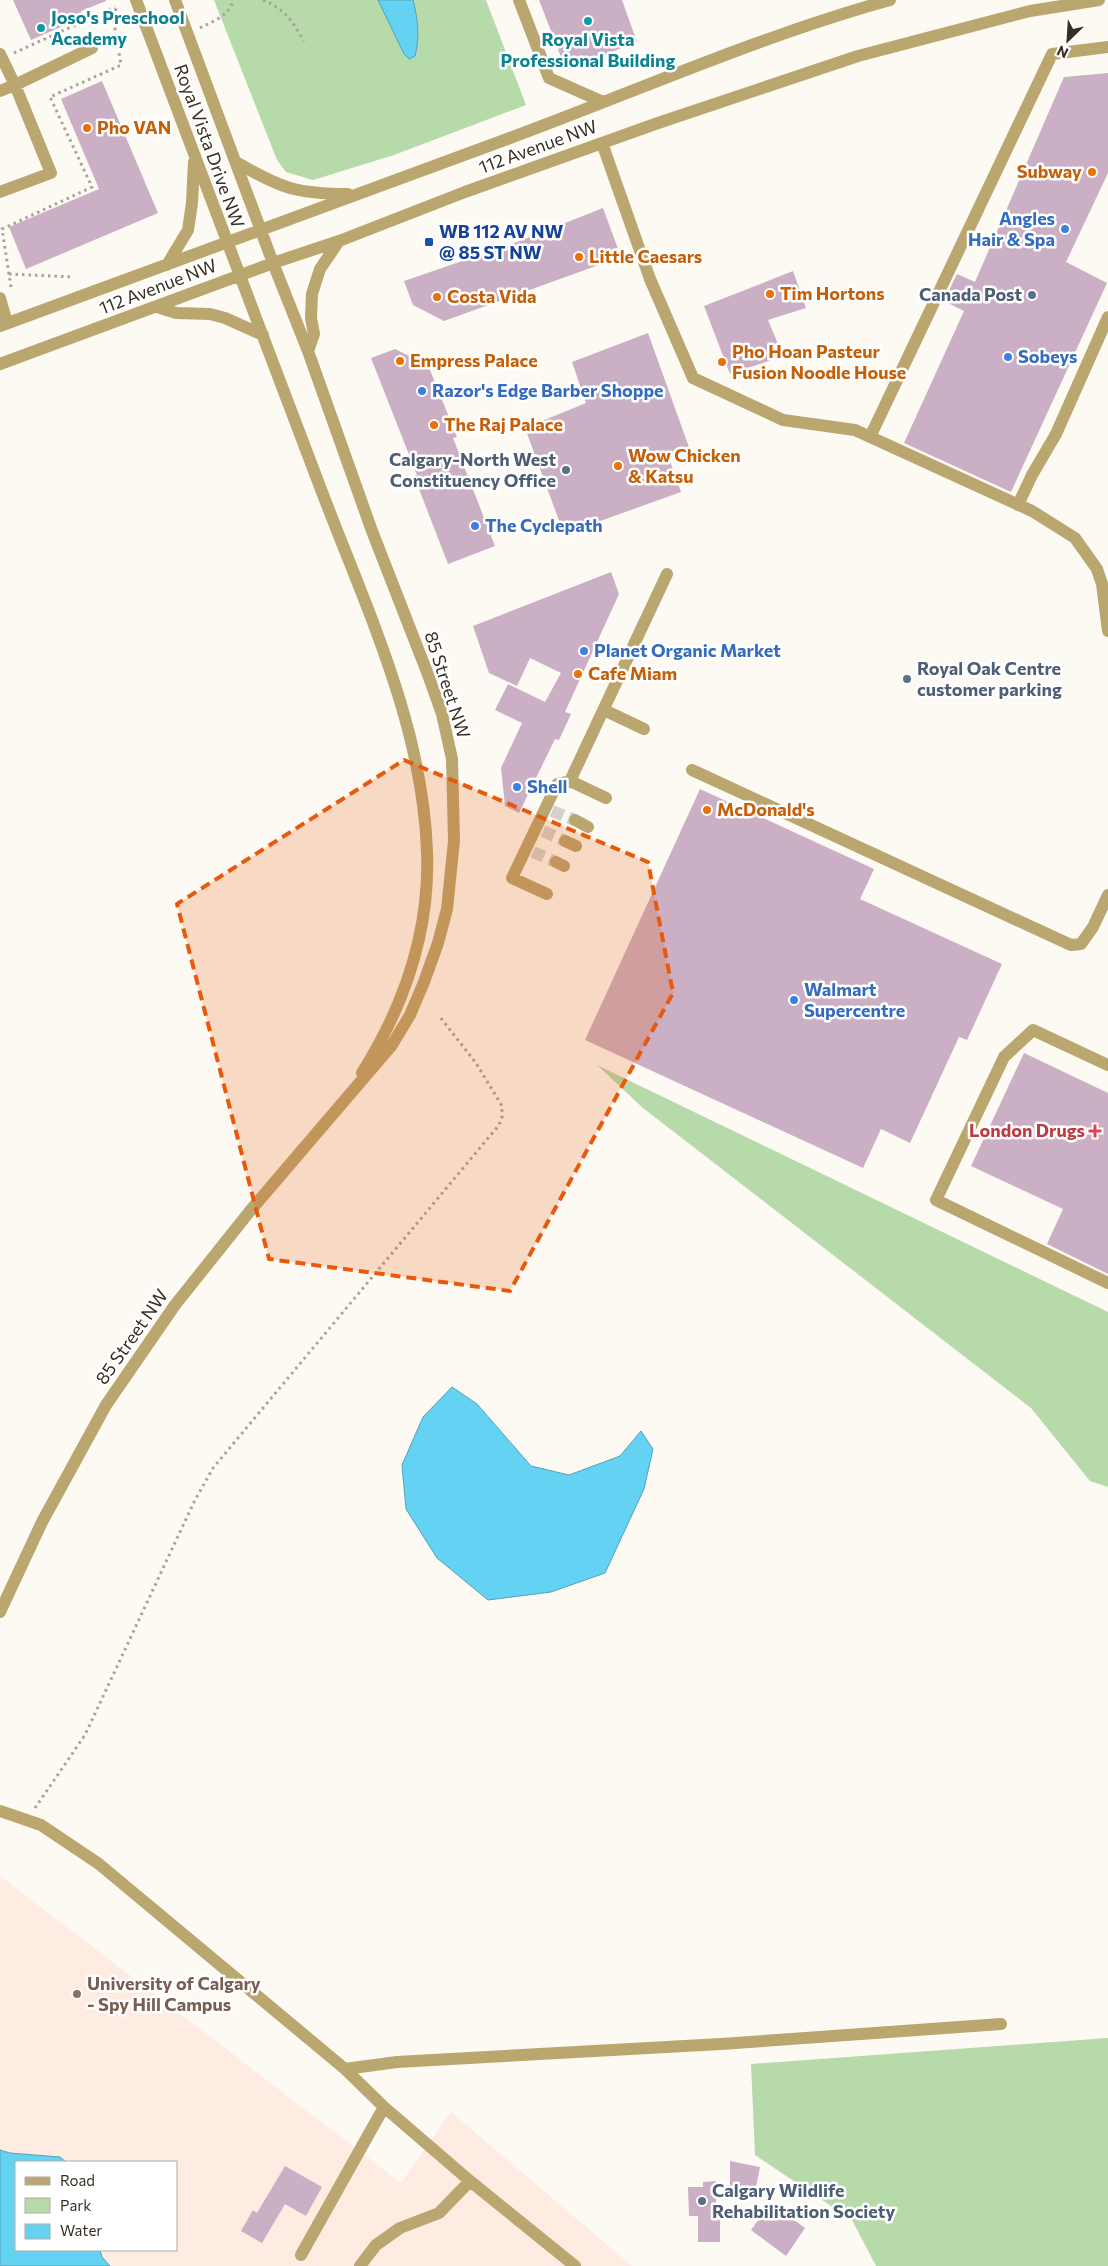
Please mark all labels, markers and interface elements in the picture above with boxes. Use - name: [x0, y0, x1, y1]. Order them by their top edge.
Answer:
- place label: Joso's Preschool Academy: [51, 6, 185, 49]
- marker: Royal Vista Professional Building: [582, 15, 594, 27]
- north arrow: [1043, 15, 1093, 65]
- marker: Joso's Preschool Academy: [35, 22, 47, 34]
- place label: Royal Vista Professional Building: [501, 28, 675, 71]
- text: N: [1054, 42, 1071, 62]
- street label: Royal Vista Drive NW: [170, 61, 250, 231]
- street label: 112 Avenue NW: [476, 114, 600, 178]
- place label: Pho VAN: [97, 116, 171, 138]
- marker: Pho VAN: [81, 122, 93, 134]
- place label: Subway: [1017, 160, 1082, 182]
- marker: Subway: [1086, 166, 1098, 178]
- place label: Angles Hair & Spa: [968, 207, 1055, 250]
- place label: WB 112 AV NW @ 85 ST NW: [439, 220, 563, 263]
- marker: Angles Hair & Spa: [1059, 223, 1071, 235]
- marker: WB 112 AV NW @ 85 ST NW: [423, 236, 435, 248]
- place label: Little Caesars: [589, 245, 702, 267]
- marker: Little Caesars: [573, 251, 585, 263]
- street label: 112 Avenue NW: [96, 254, 220, 319]
- place label: Tim Hortons: [780, 282, 885, 304]
- place label: Canada Post: [919, 283, 1022, 305]
- place label: Costa Vida: [447, 285, 537, 307]
- marker: Tim Hortons: [764, 288, 776, 300]
- marker: Canada Post: [1026, 289, 1038, 301]
- marker: Costa Vida: [431, 291, 443, 303]
- place label: Pho Hoan Pasteur Fusion Noodle House: [732, 340, 906, 383]
- place label: Sobeys: [1018, 345, 1077, 367]
- place label: Empress Palace: [410, 349, 538, 371]
- marker: Sobeys: [1002, 351, 1014, 363]
- marker: Empress Palace: [394, 355, 406, 367]
- marker: Pho Hoan Pasteur Fusion Noodle House: [716, 356, 728, 368]
- place label: Razor's Edge Barber Shoppe: [432, 379, 664, 401]
- marker: Razor's Edge Barber Shoppe: [416, 385, 428, 397]
- place label: The Raj Palace: [444, 413, 563, 435]
- marker: The Raj Palace: [428, 419, 440, 431]
- place label: Wow Chicken & Katsu: [628, 444, 741, 487]
- place label: Calgary-North West Constituency Office: [389, 448, 556, 491]
- marker: Wow Chicken & Katsu: [612, 460, 624, 472]
- marker: Calgary-North West Constituency Office: [560, 464, 572, 476]
- place label: The Cyclepath: [485, 514, 603, 536]
- marker: The Cyclepath: [469, 520, 481, 532]
- street label: 85 Street NW: [420, 629, 476, 741]
- place label: Planet Organic Market: [594, 639, 781, 661]
- marker: Planet Organic Market: [578, 645, 590, 657]
- place label: Royal Oak Centre customer parking: [917, 657, 1062, 700]
- place label: Cafe Miam: [588, 662, 677, 684]
- marker: Cafe Miam: [572, 668, 584, 680]
- marker: Royal Oak Centre customer parking: [901, 673, 913, 685]
- place label: Shell: [527, 775, 568, 797]
- marker: Shell: [511, 781, 523, 793]
- place label: McDonald's: [717, 798, 815, 820]
- marker: McDonald's: [701, 804, 713, 816]
- place label: Walmart Supercentre: [804, 978, 905, 1021]
- marker: Walmart Supercentre: [788, 994, 800, 1006]
- place label: London Drugs: [969, 1119, 1085, 1141]
- marker: London Drugs: [1089, 1125, 1101, 1137]
- street label: 85 Street NW: [90, 1285, 172, 1388]
- place label: University of Calgary - Spy Hill Campus: [87, 1972, 261, 2015]
- marker: University of Calgary - Spy Hill Campus: [71, 1988, 83, 2000]
- legend: [15, 2161, 178, 2251]
- text: Road: [60, 2171, 95, 2189]
- place label: Calgary Wildlife Rehabilitation Society: [712, 2179, 895, 2222]
- marker: Calgary Wildlife Rehabilitation Society: [696, 2195, 708, 2207]
- text: Park: [60, 2196, 91, 2214]
- text: Water: [60, 2221, 102, 2239]

